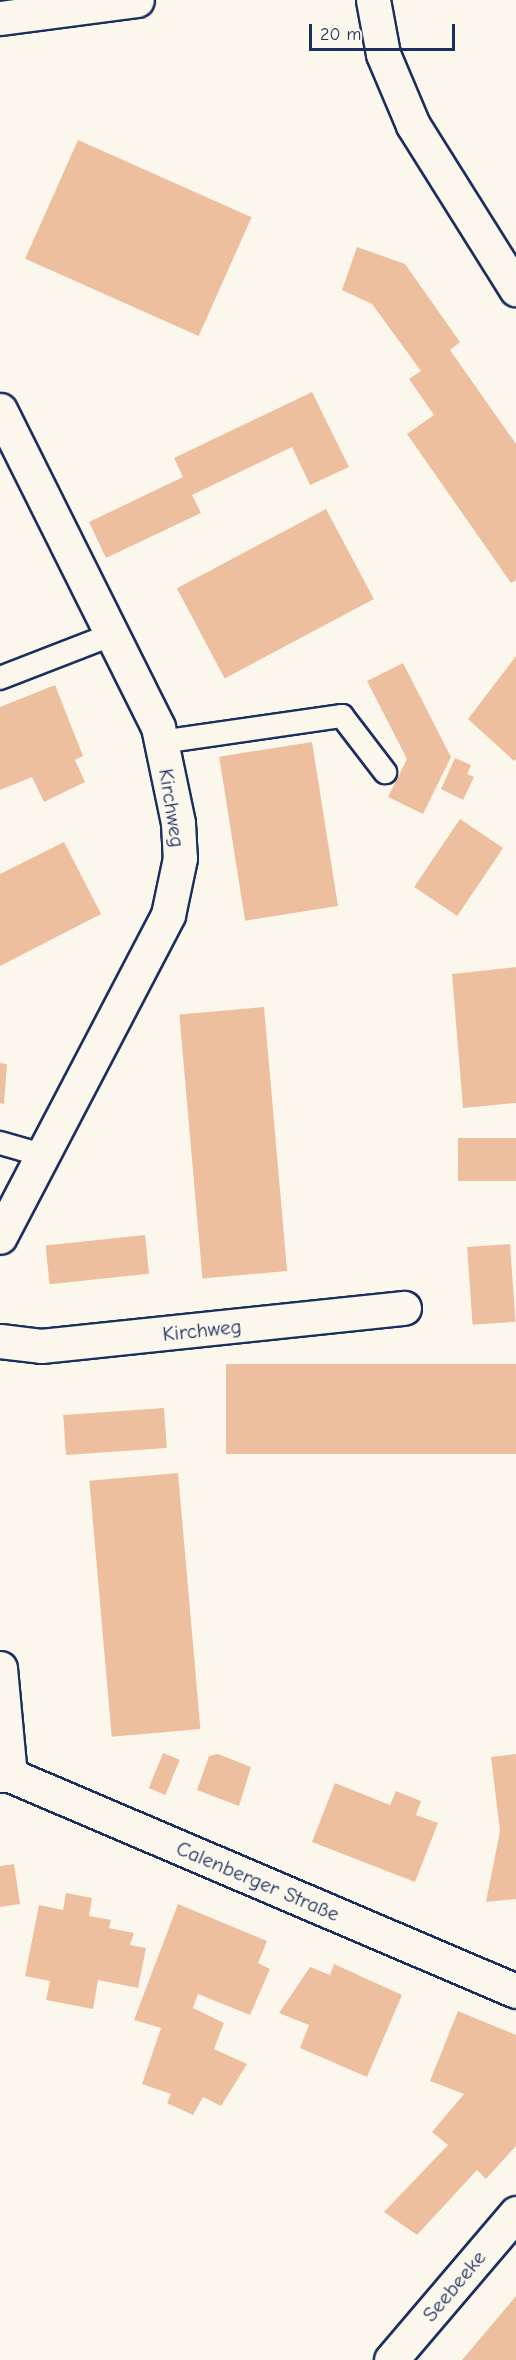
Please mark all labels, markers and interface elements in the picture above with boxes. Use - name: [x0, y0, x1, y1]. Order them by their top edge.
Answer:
- scale bar: [312, 12, 458, 50]
- text: 20 m: [320, 24, 361, 45]
- street label: Kirchweg: [153, 767, 191, 849]
- street label: Kirchweg: [161, 1313, 243, 1347]
- street label: Calenberger Straße: [173, 1835, 343, 1927]
- street label: Seebeeke: [417, 2245, 491, 2327]

